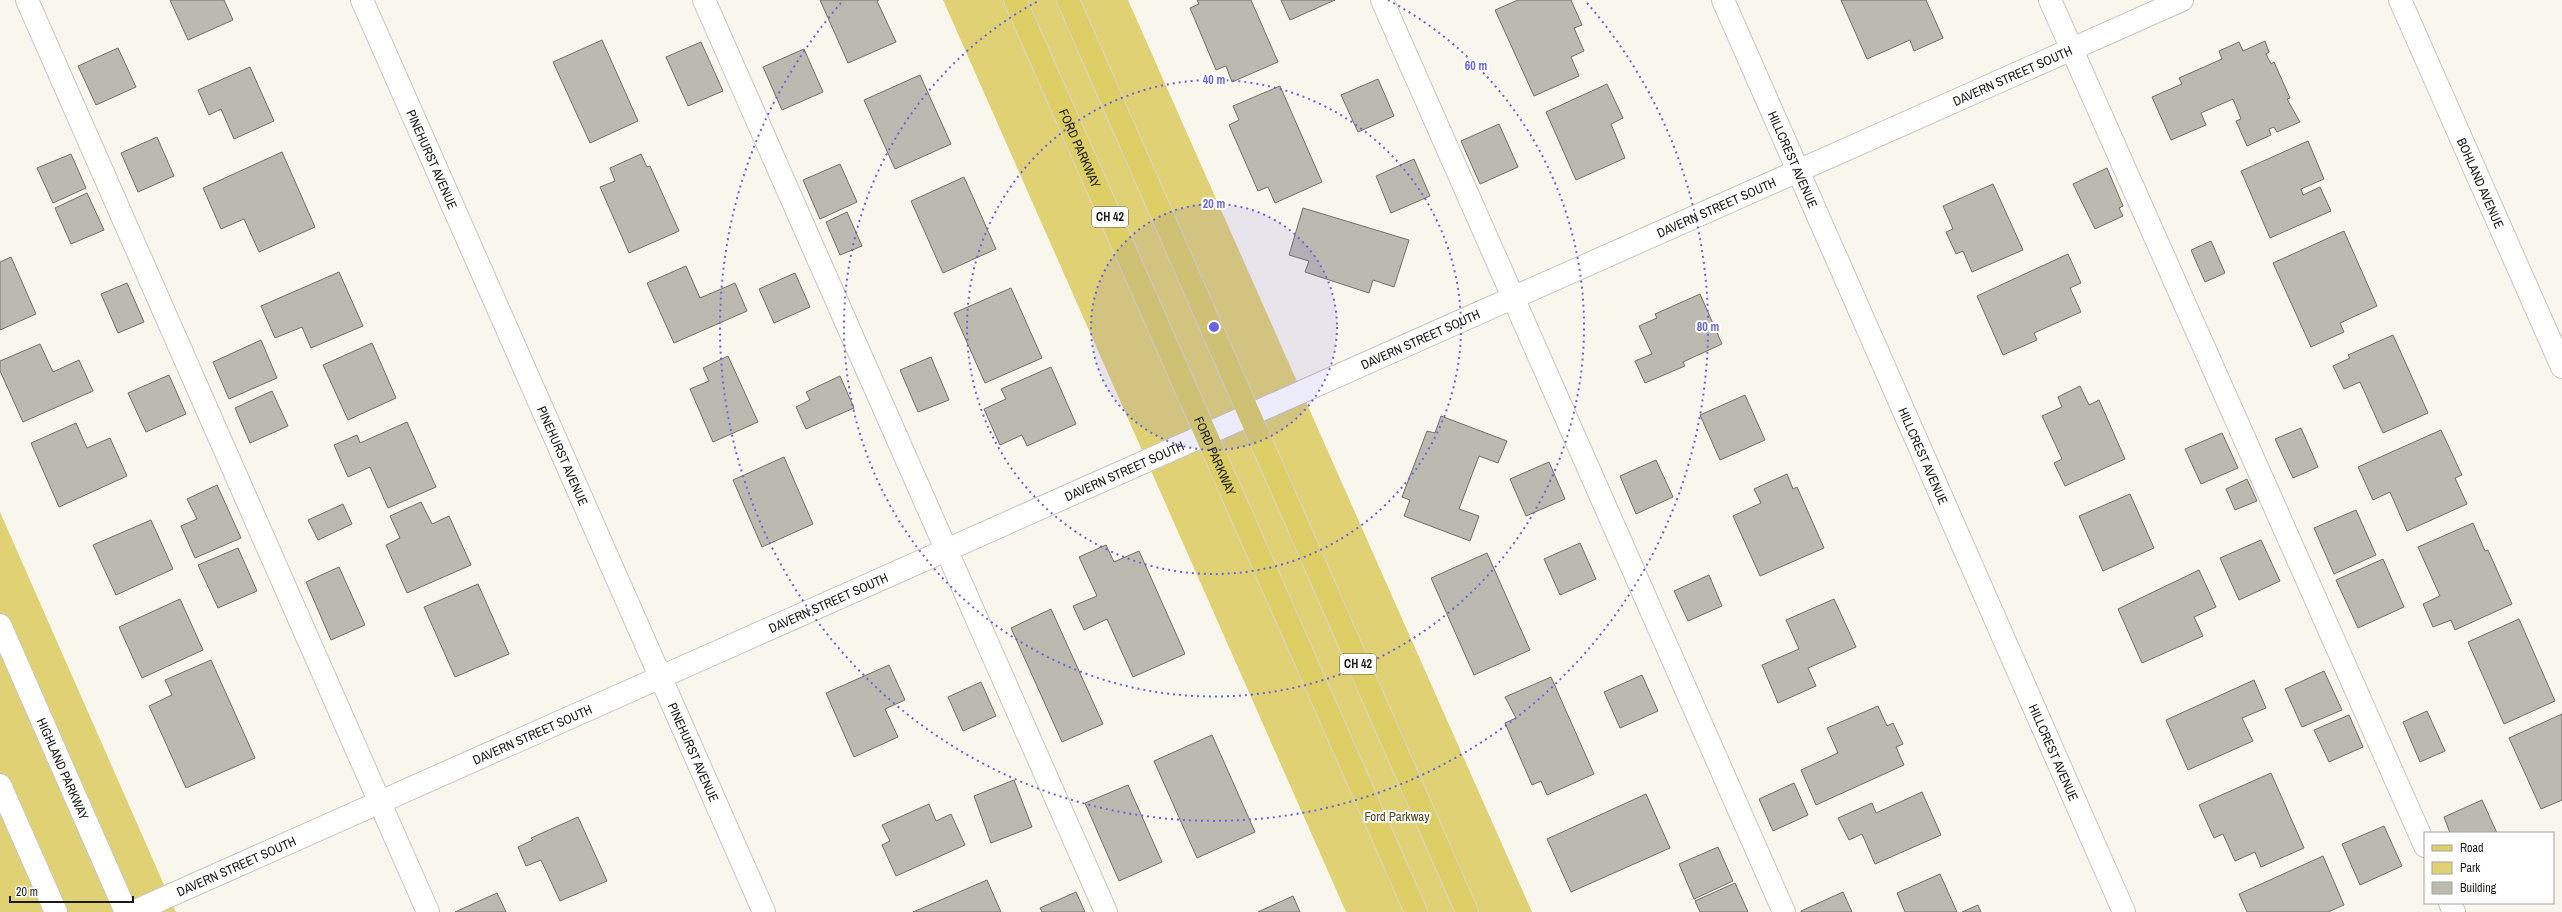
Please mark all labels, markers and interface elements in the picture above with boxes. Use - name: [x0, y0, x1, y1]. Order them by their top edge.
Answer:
- street label: DAVERN STREET SOUTH: [1950, 42, 2075, 110]
- text: 60 m: [1465, 58, 1487, 74]
- text: 40 m: [1203, 72, 1225, 88]
- street label: FORD PARKWAY: [1055, 106, 1105, 191]
- street label: PINEHURST AVENUE: [402, 107, 461, 212]
- street label: HILLCREST AVENUE: [1764, 108, 1821, 211]
- street label: BOHLAND AVENUE: [2453, 135, 2508, 231]
- street label: DAVERN STREET SOUTH: [1654, 174, 1779, 242]
- text: 20 m: [1203, 196, 1225, 212]
- road number: CH 42: [1092, 207, 1128, 227]
- street label: DAVERN STREET SOUTH: [1358, 306, 1483, 373]
- text: 80 m: [1697, 319, 1719, 335]
- centre of rings: [1207, 320, 1221, 334]
- street label: PINEHURST AVENUE: [533, 404, 592, 508]
- street label: HILLCREST AVENUE: [1894, 405, 1952, 507]
- street label: FORD PARKWAY: [1190, 414, 1240, 498]
- street label: DAVERN STREET SOUTH: [1062, 437, 1187, 505]
- street label: DAVERN STREET SOUTH: [766, 569, 891, 637]
- road number: CH 42: [1340, 654, 1376, 674]
- street label: PINEHURST AVENUE: [664, 700, 722, 805]
- street label: DAVERN STREET SOUTH: [470, 701, 595, 769]
- street label: HILLCREST AVENUE: [2025, 702, 2082, 804]
- street label: HIGHLAND PARKWAY: [33, 715, 92, 823]
- park label: Ford Parkway: [1364, 808, 1430, 825]
- legend: [2424, 832, 2554, 904]
- street label: DAVERN STREET SOUTH: [174, 833, 299, 900]
- text: Road: [2460, 840, 2484, 856]
- text: Park: [2460, 860, 2480, 876]
- scale bar: [10, 878, 133, 904]
- text: Building: [2460, 880, 2497, 896]
- text: 20 m: [16, 884, 38, 900]

